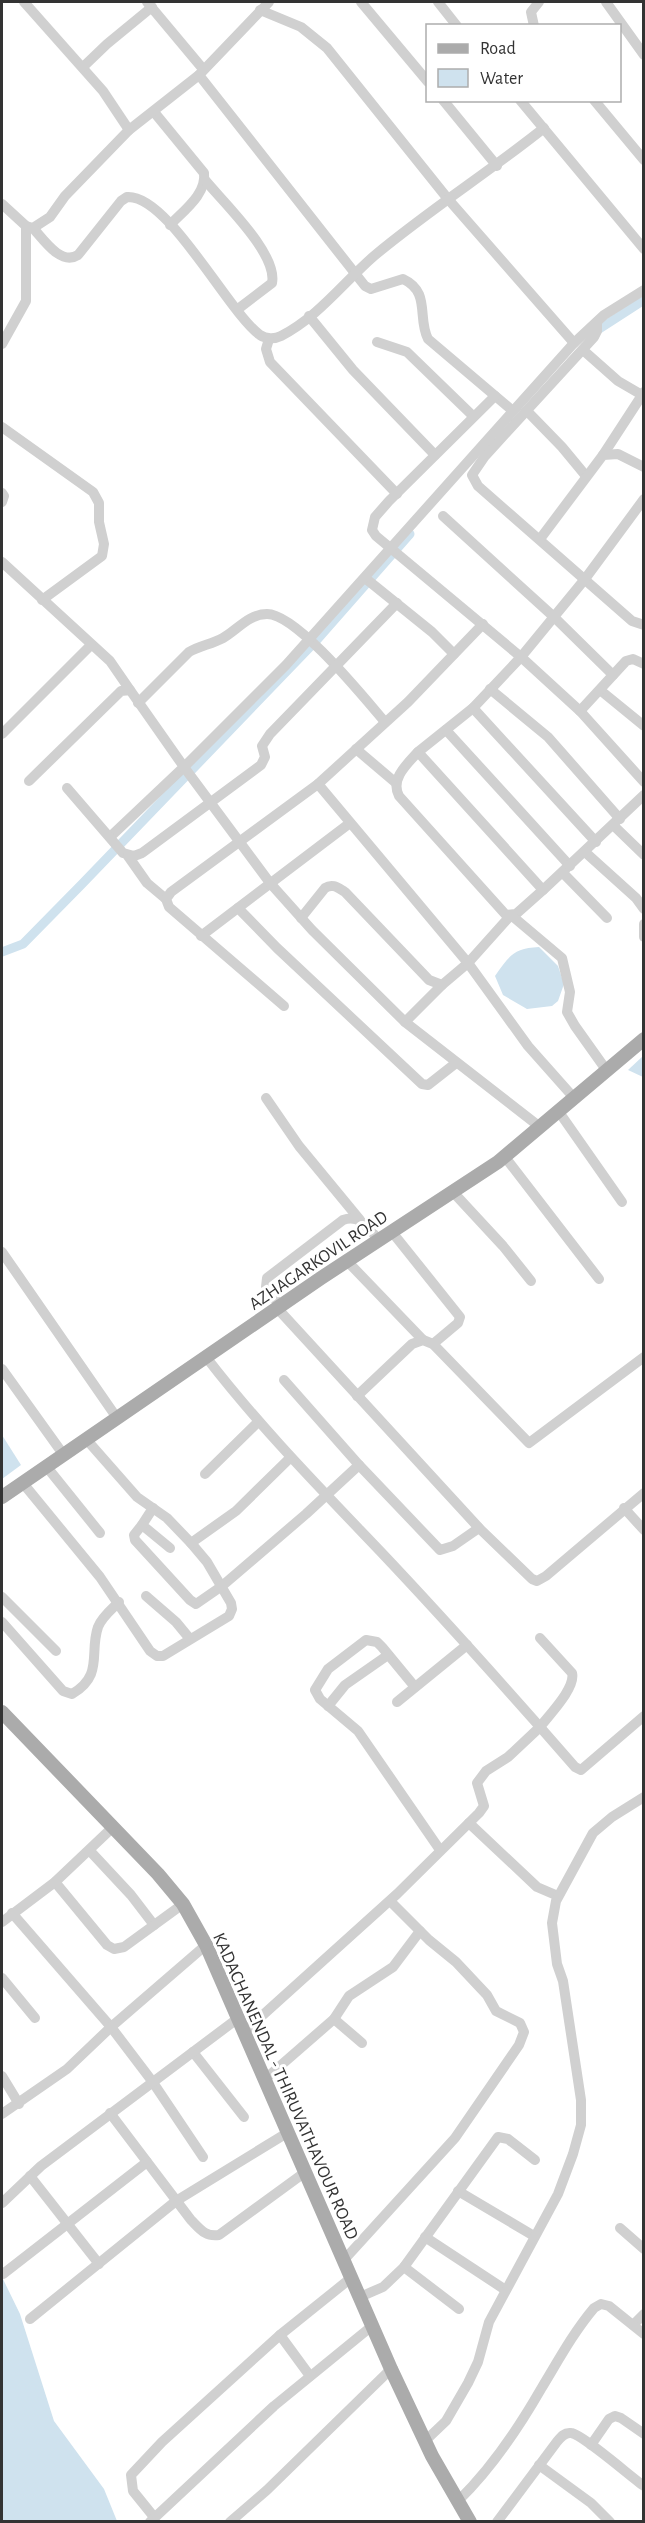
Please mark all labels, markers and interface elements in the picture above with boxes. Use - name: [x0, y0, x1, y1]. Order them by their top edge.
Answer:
- legend: [426, 24, 621, 102]
- text: Road: [480, 40, 516, 58]
- text: Water: [480, 70, 523, 88]
- street label: AZHAGARKOVIL ROAD: [246, 1208, 391, 1314]
- street label: KADACHANENDAL - THIRUVATHAVOUR ROAD: [209, 1930, 361, 2242]

